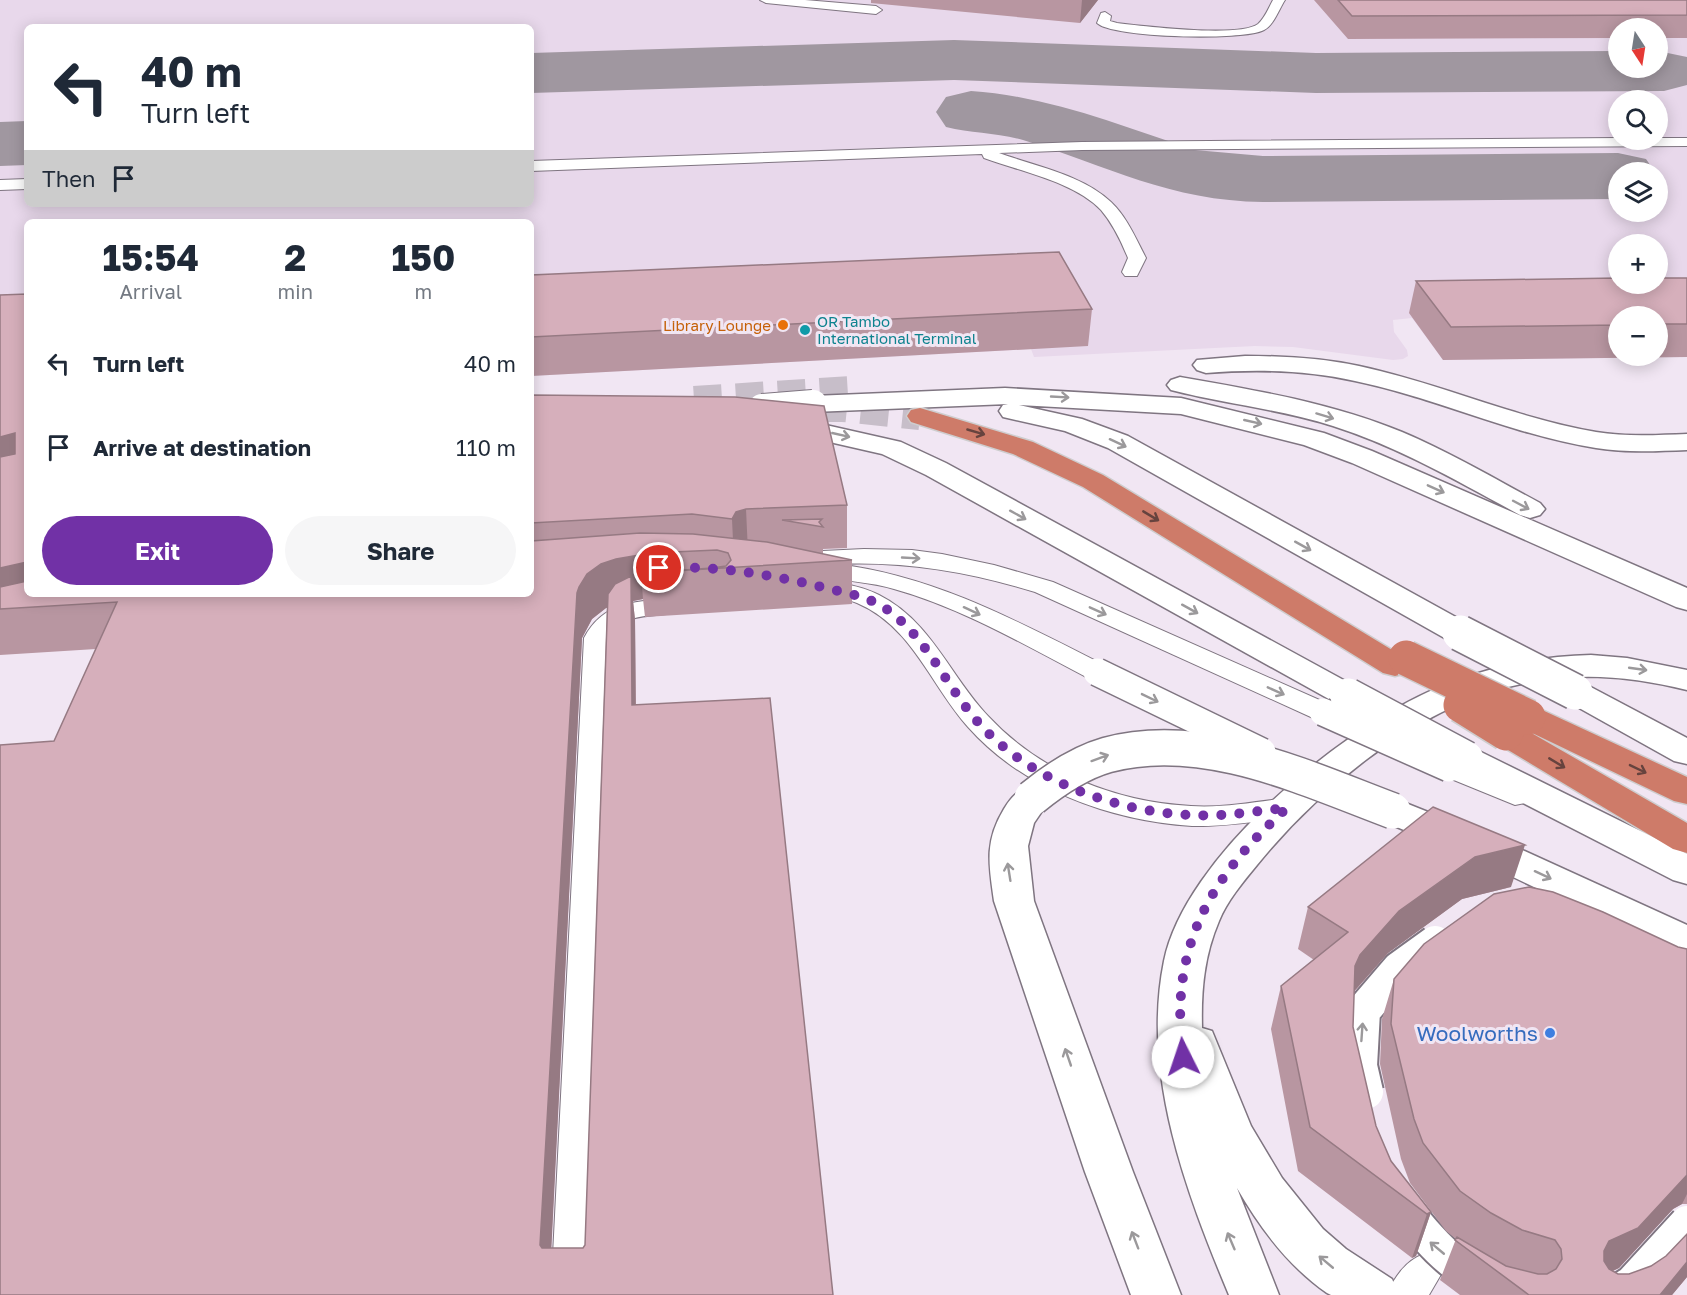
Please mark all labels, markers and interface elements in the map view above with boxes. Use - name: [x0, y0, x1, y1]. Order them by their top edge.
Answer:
- north arrow: [1608, 18, 1668, 78]
- map controls: [1608, 18, 1668, 366]
- text: 40 m: [141, 46, 242, 96]
- icon: left: [42, 48, 120, 126]
- button: search: [1608, 90, 1668, 150]
- text: Turn left: [141, 97, 250, 129]
- icon: arrive: [107, 162, 140, 195]
- button: layers: [1608, 162, 1668, 222]
- text: Then: [42, 165, 95, 192]
- button: +: [1608, 234, 1668, 294]
- text: 15:54: [103, 236, 199, 279]
- text: 2: [284, 236, 306, 279]
- text: 150: [392, 236, 455, 279]
- text: Arrival: [119, 279, 182, 303]
- text: min: [278, 279, 313, 303]
- text: m: [415, 279, 432, 303]
- button: −: [1608, 306, 1668, 366]
- place label: OR Tambo International Terminal: [817, 312, 977, 347]
- place label: Library Lounge: [663, 316, 771, 334]
- marker: Library Lounge: [776, 318, 790, 332]
- marker: OR Tambo International Terminal: [798, 323, 812, 337]
- icon: left: [42, 347, 75, 380]
- text: Turn left: [93, 350, 184, 377]
- text: 40 m: [464, 350, 516, 377]
- one-way arrow: [1049, 392, 1069, 403]
- one-way arrow: [1315, 411, 1334, 422]
- one-way arrow: [1243, 417, 1262, 429]
- one-way arrow: [966, 427, 985, 438]
- one-way arrow: [831, 430, 850, 442]
- icon: arrive: [42, 431, 75, 464]
- text: Arrive at destination: [93, 434, 311, 461]
- text: 110 m: [456, 434, 516, 461]
- one-way arrow: [1108, 437, 1126, 449]
- one-way arrow: [1426, 484, 1444, 495]
- one-way arrow: [1512, 499, 1529, 511]
- one-way arrow: [1009, 509, 1026, 521]
- one-way arrow: [1142, 511, 1159, 523]
- button: Exit: [42, 516, 273, 585]
- button: Share: [285, 516, 516, 585]
- one-way arrow: [1294, 540, 1311, 552]
- pin: [633, 542, 684, 593]
- icon: arrive: [642, 551, 675, 584]
- one-way arrow: [901, 552, 921, 563]
- one-way arrow: [1181, 603, 1198, 615]
- one-way arrow: [1088, 605, 1106, 617]
- one-way arrow: [962, 606, 980, 618]
- one-way arrow: [1628, 663, 1647, 674]
- one-way arrow: [1266, 685, 1284, 697]
- one-way arrow: [1140, 693, 1158, 704]
- one-way arrow: [1090, 752, 1109, 763]
- one-way arrow: [1548, 757, 1565, 769]
- one-way arrow: [1628, 764, 1646, 776]
- one-way arrow: [1004, 862, 1015, 882]
- one-way arrow: [1533, 870, 1551, 881]
- place label: Woolworths: [1417, 1020, 1538, 1046]
- one-way arrow: [1356, 1022, 1367, 1042]
- position arrow: [1151, 1025, 1215, 1089]
- marker: Woolworths: [1543, 1026, 1557, 1040]
- one-way arrow: [1062, 1048, 1073, 1067]
- one-way arrow: [1129, 1232, 1140, 1250]
- one-way arrow: [1225, 1233, 1236, 1251]
- one-way arrow: [1430, 1241, 1445, 1255]
- one-way arrow: [1319, 1255, 1334, 1269]

